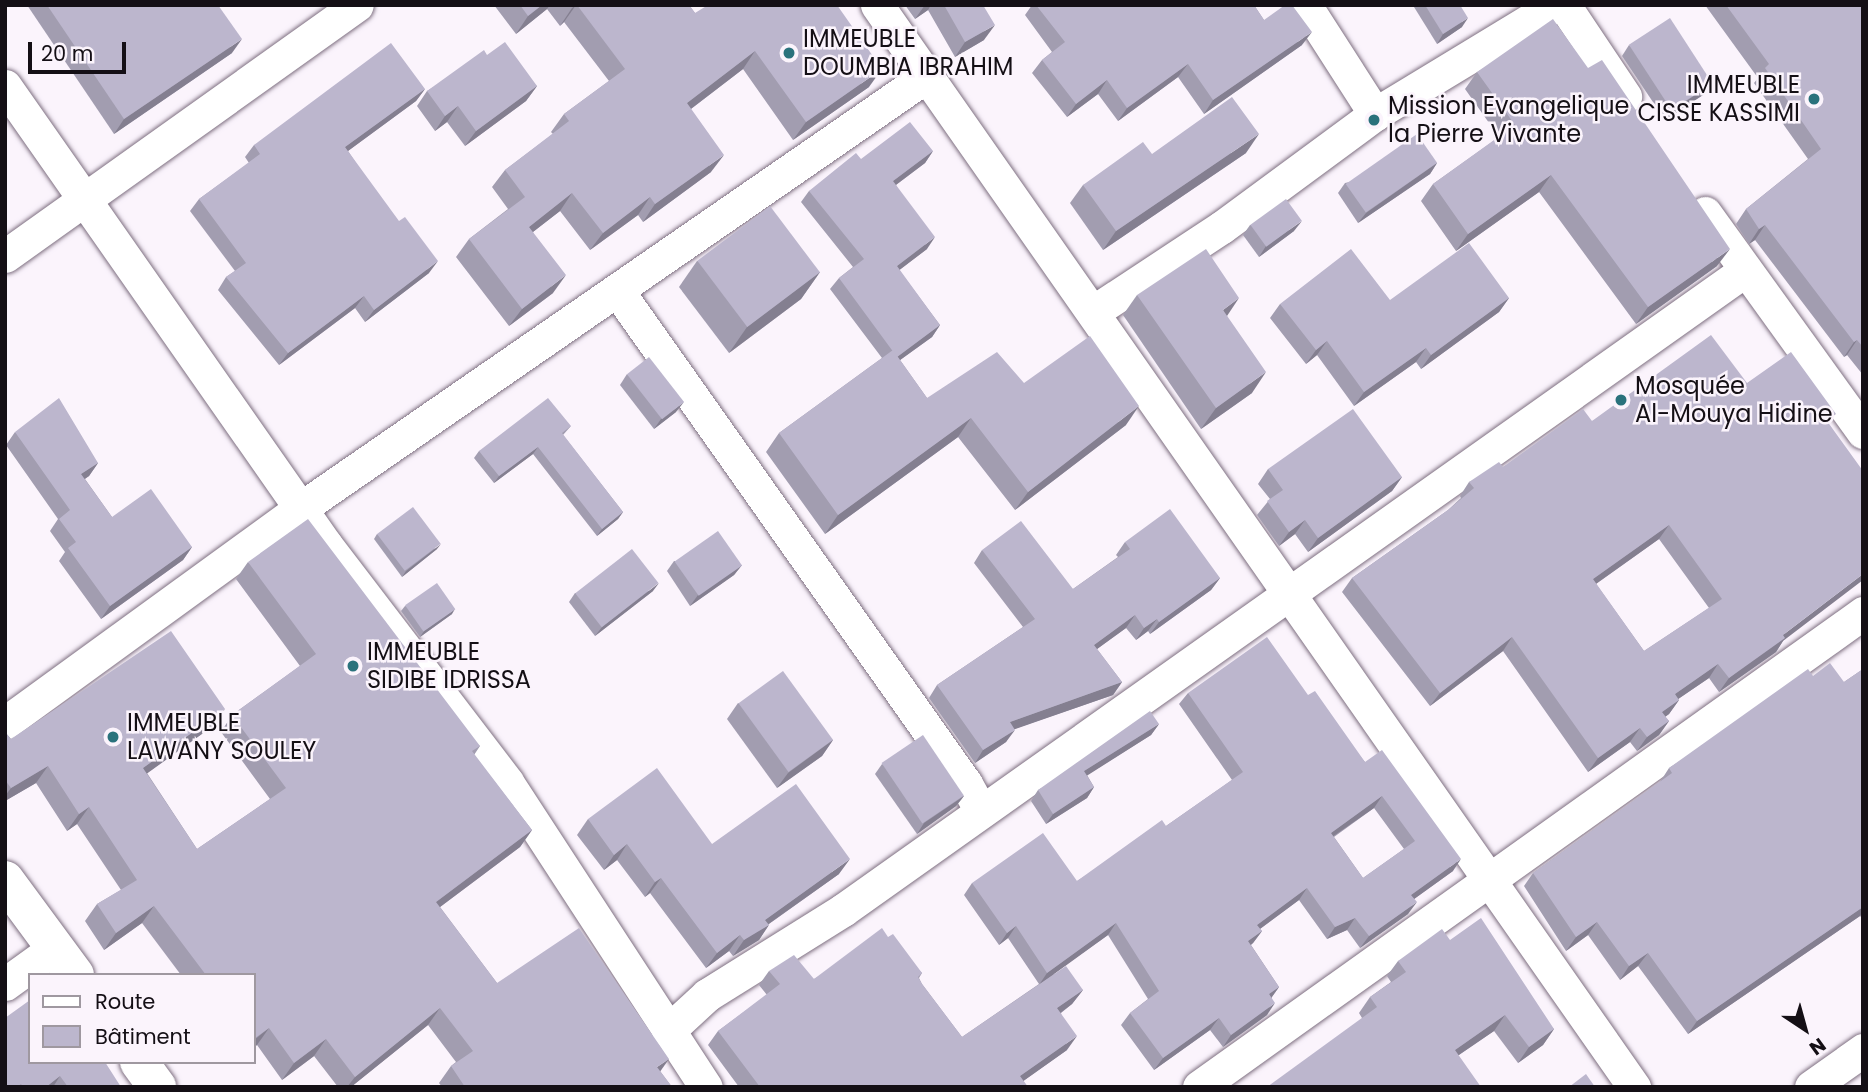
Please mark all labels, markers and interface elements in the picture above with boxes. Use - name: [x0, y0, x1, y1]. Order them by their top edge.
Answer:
- place label: IMMEUBLE DOUMBIA IBRAHIM: [803, 25, 1013, 81]
- scale bar: [32, 28, 130, 72]
- text: 20 m: [41, 39, 94, 68]
- marker: IMMEUBLE DOUMBIA IBRAHIM: [781, 45, 797, 61]
- place label: IMMEUBLE CISSE KASSIMI: [1637, 71, 1800, 127]
- marker: IMMEUBLE CISSE KASSIMI: [1806, 91, 1822, 107]
- place label: Mission Evangelique la Pierre Vivante: [1388, 92, 1629, 148]
- marker: Mission Evangelique la Pierre Vivante: [1366, 112, 1382, 128]
- place label: Mosquée Al-Mouya Hidine: [1635, 372, 1833, 428]
- marker: Mosquée Al-Mouya Hidine: [1613, 392, 1629, 408]
- place label: IMMEUBLE SIDIBE IDRISSA: [367, 638, 531, 694]
- marker: IMMEUBLE SIDIBE IDRISSA: [345, 658, 361, 674]
- place label: IMMEUBLE LAWANY SOULEY: [127, 709, 316, 765]
- marker: IMMEUBLE LAWANY SOULEY: [105, 729, 121, 745]
- legend: [28, 973, 256, 1064]
- text: Route: [95, 987, 155, 1016]
- north arrow: [1770, 994, 1840, 1064]
- text: Bâtiment: [95, 1022, 191, 1051]
- text: N: [1804, 1031, 1831, 1062]

